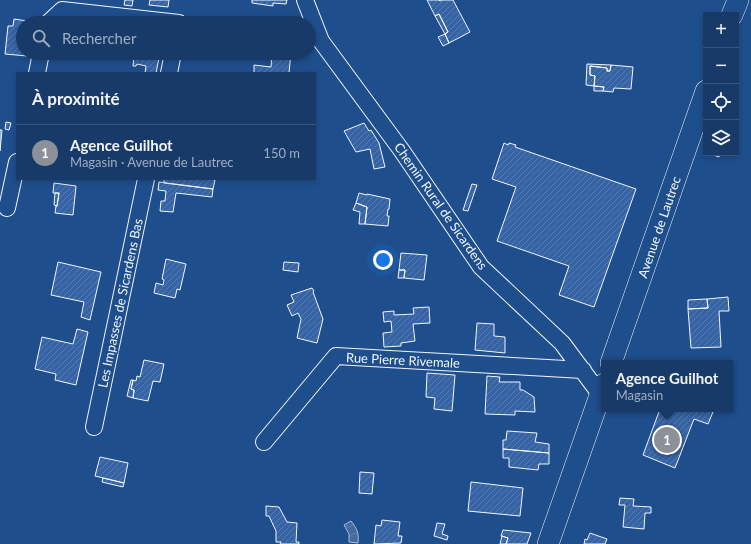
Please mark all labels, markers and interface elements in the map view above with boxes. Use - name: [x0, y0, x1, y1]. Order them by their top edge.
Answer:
- map controls: [703, 12, 739, 156]
- button: +: [703, 12, 739, 48]
- search box: [16, 16, 316, 60]
- icon: search: [30, 27, 52, 49]
- text: Rechercher: [62, 29, 136, 47]
- button: −: [703, 48, 739, 84]
- button: locate: [703, 84, 739, 120]
- text: À proximité: [32, 88, 120, 109]
- button: layers: [703, 120, 739, 156]
- text: Agence Guilhot: [70, 136, 173, 154]
- street label: Chemin Rural de Sicardens: [391, 139, 491, 273]
- text: 1: [41, 145, 49, 161]
- text: 150 m: [263, 145, 300, 161]
- text: Magasin · Avenue de Lautrec: [70, 154, 234, 170]
- street label: Avenue de Lautrec: [634, 174, 684, 280]
- street label: Les Impasses de Sicardens Bas: [94, 217, 146, 389]
- your location: [373, 250, 393, 270]
- street label: Rue Pierre Rivemale: [346, 349, 461, 371]
- popup: [601, 360, 733, 412]
- text: Agence Guilhot: [616, 369, 718, 387]
- text: Magasin: [616, 387, 663, 403]
- pin: 1: [654, 425, 680, 455]

